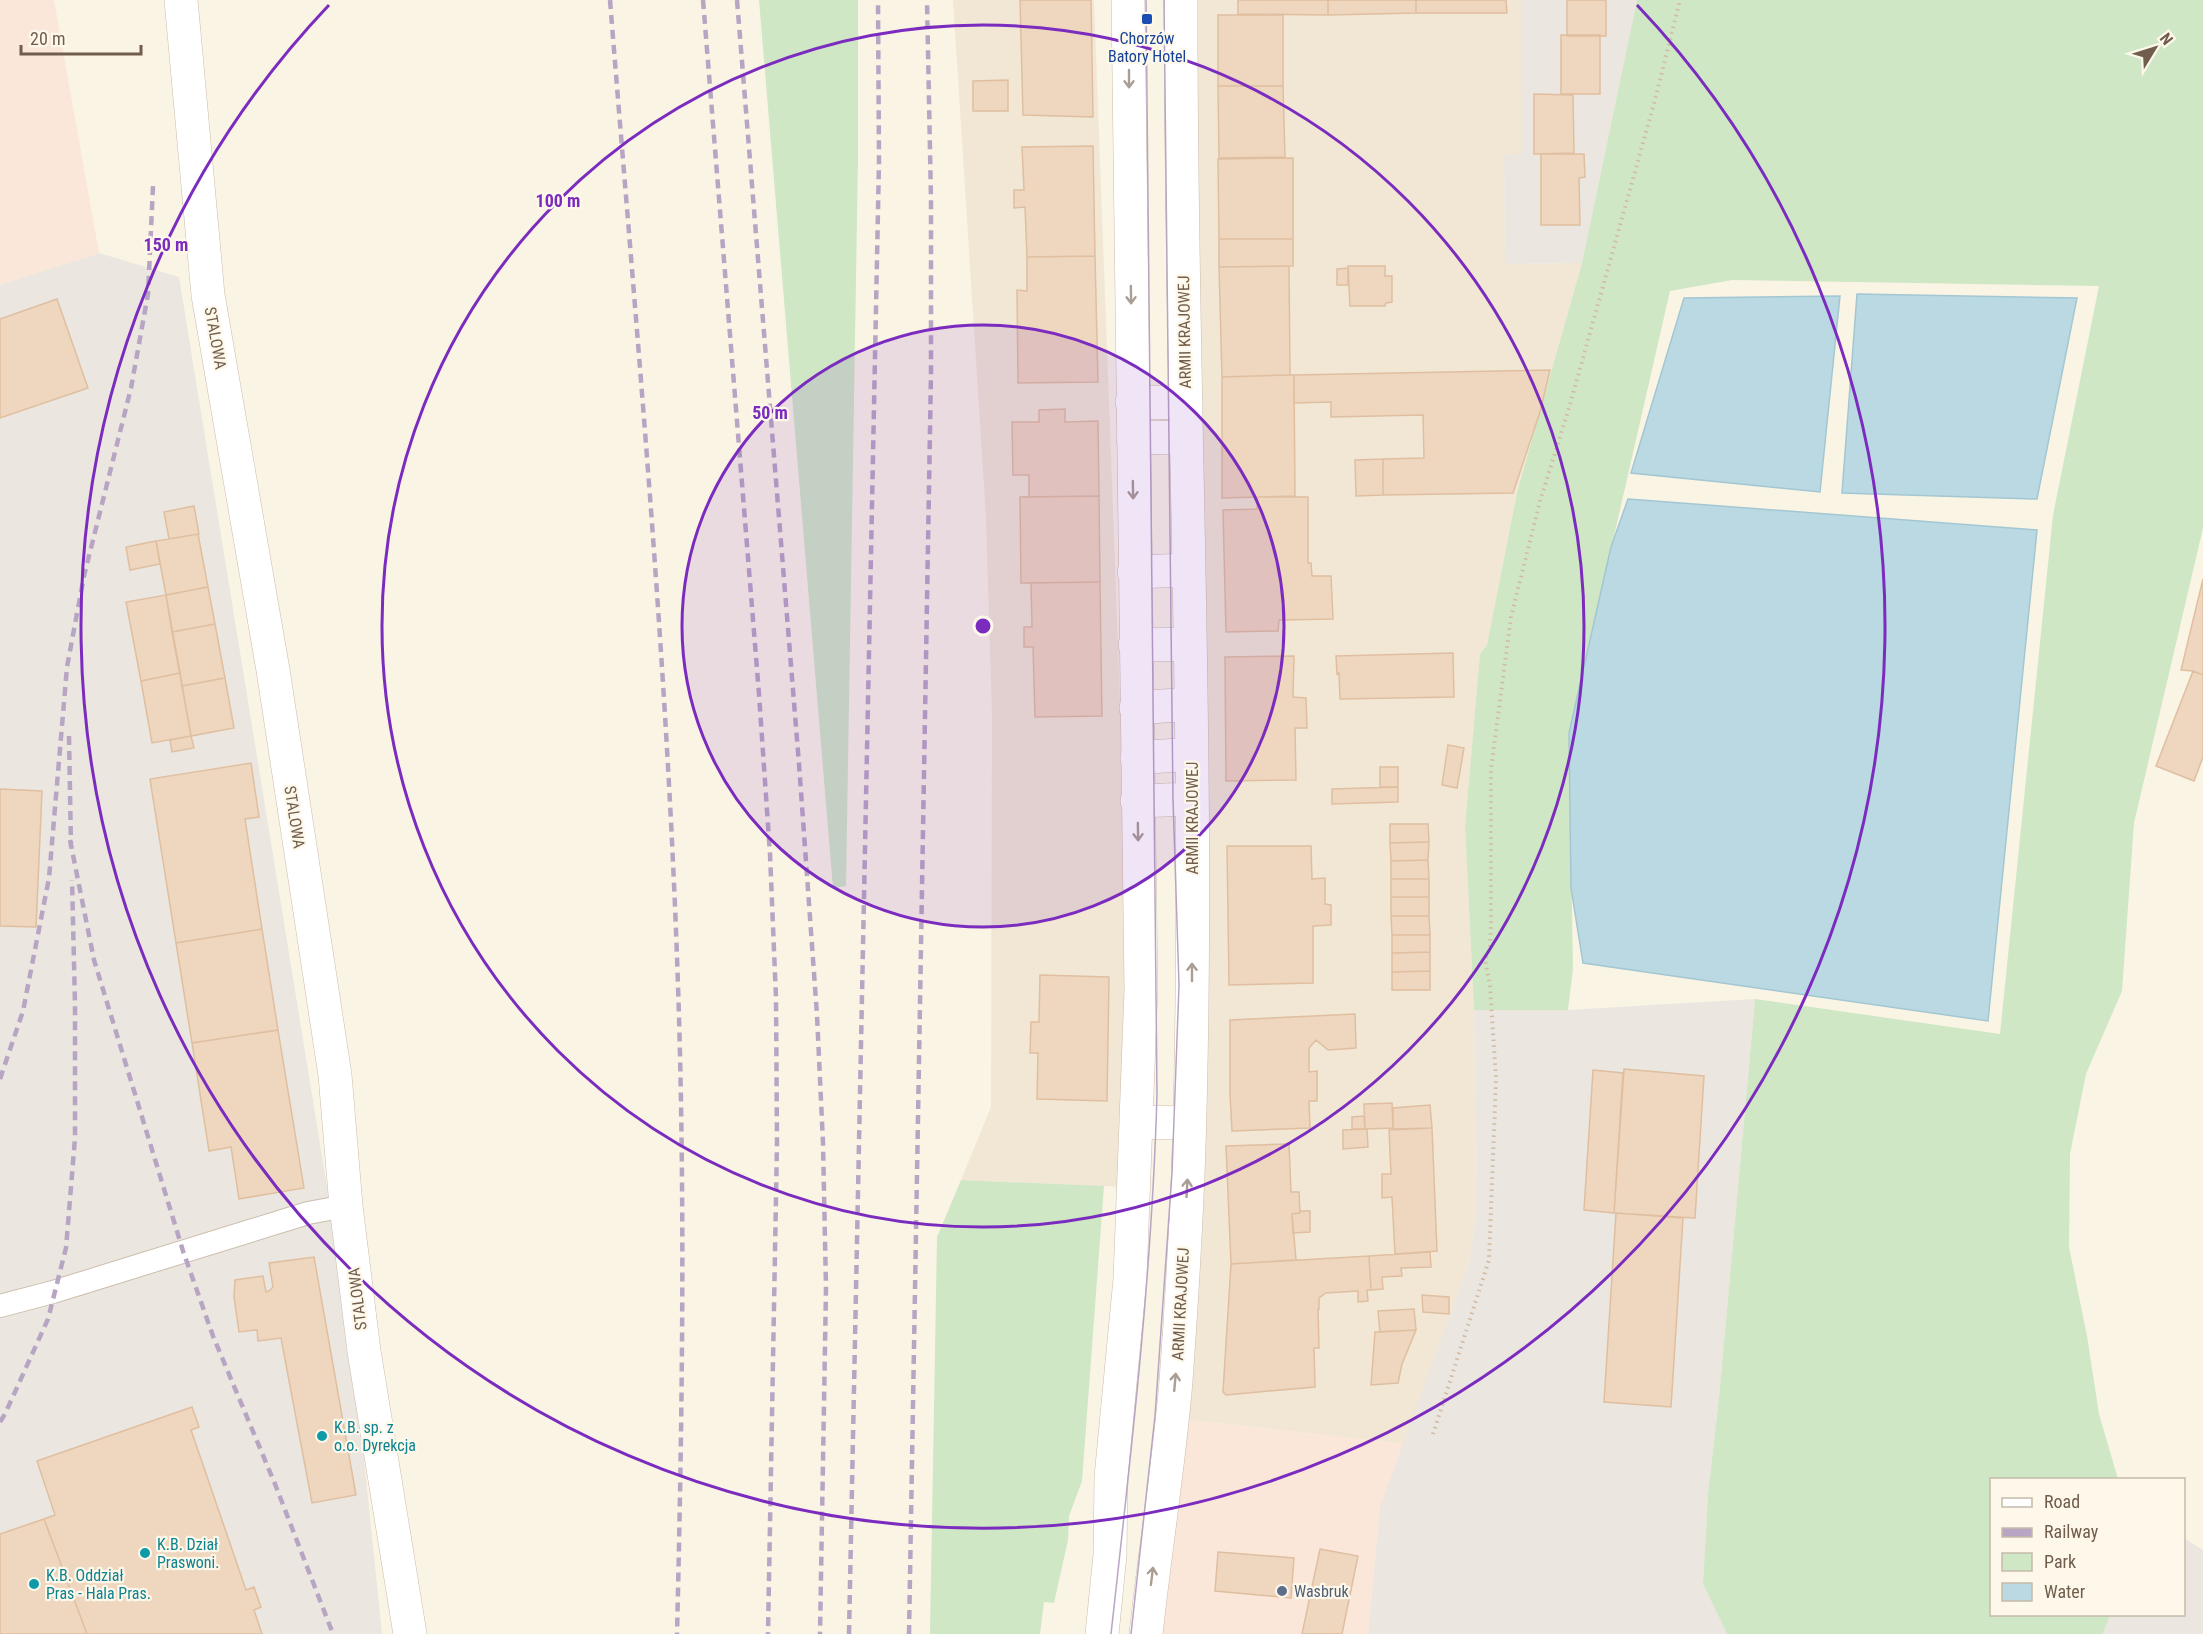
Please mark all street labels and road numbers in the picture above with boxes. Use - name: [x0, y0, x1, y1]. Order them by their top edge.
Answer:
- street label: ARMII KRAJOWEJ: [1174, 275, 1195, 389]
- street label: STALOWA: [201, 305, 230, 371]
- street label: ARMII KRAJOWEJ: [1183, 761, 1202, 875]
- street label: STALOWA: [280, 784, 309, 850]
- street label: ARMII KRAJOWEJ: [1168, 1247, 1193, 1361]
- street label: STALOWA: [344, 1267, 371, 1331]

